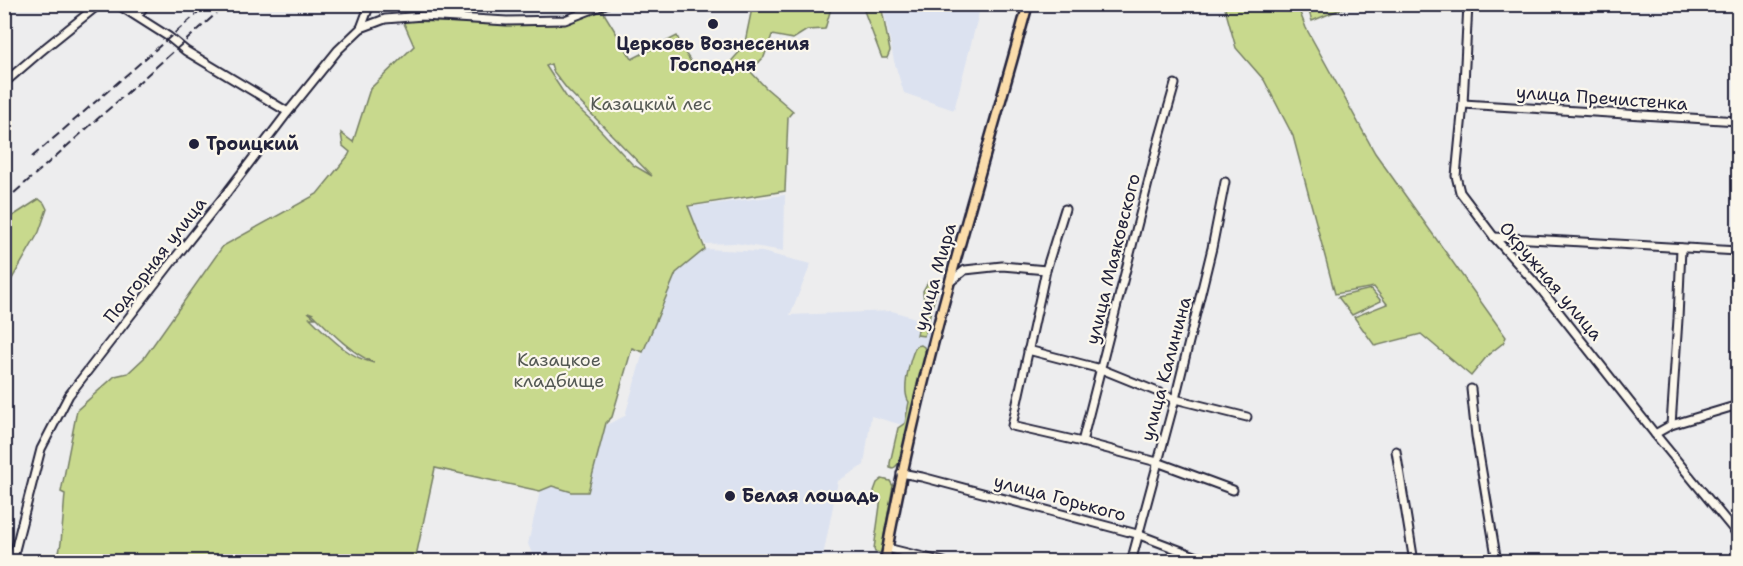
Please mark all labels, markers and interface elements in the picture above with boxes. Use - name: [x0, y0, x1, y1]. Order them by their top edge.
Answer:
- marker: Церковь Вознесения Господня: [706, 17, 720, 31]
- place label: Церковь Вознесения Господня: [616, 32, 810, 77]
- street label: улица Пречистенка: [1515, 80, 1689, 116]
- park label: Казацкий лес: [590, 92, 712, 116]
- place label: Троицкий: [206, 132, 299, 156]
- marker: Троицкий: [187, 137, 201, 151]
- street label: улица Маяковского: [1080, 171, 1146, 347]
- street label: Подгорная улица: [98, 192, 212, 328]
- street label: Окружная улица: [1494, 216, 1608, 346]
- street label: улица Мира: [908, 220, 962, 334]
- street label: улица Калинина: [1135, 294, 1197, 444]
- park label: Казацкое кладбище: [513, 348, 605, 393]
- street label: улица Горького: [991, 469, 1129, 527]
- place label: Белая лошадь: [742, 484, 879, 508]
- marker: Белая лошадь: [723, 489, 737, 503]

